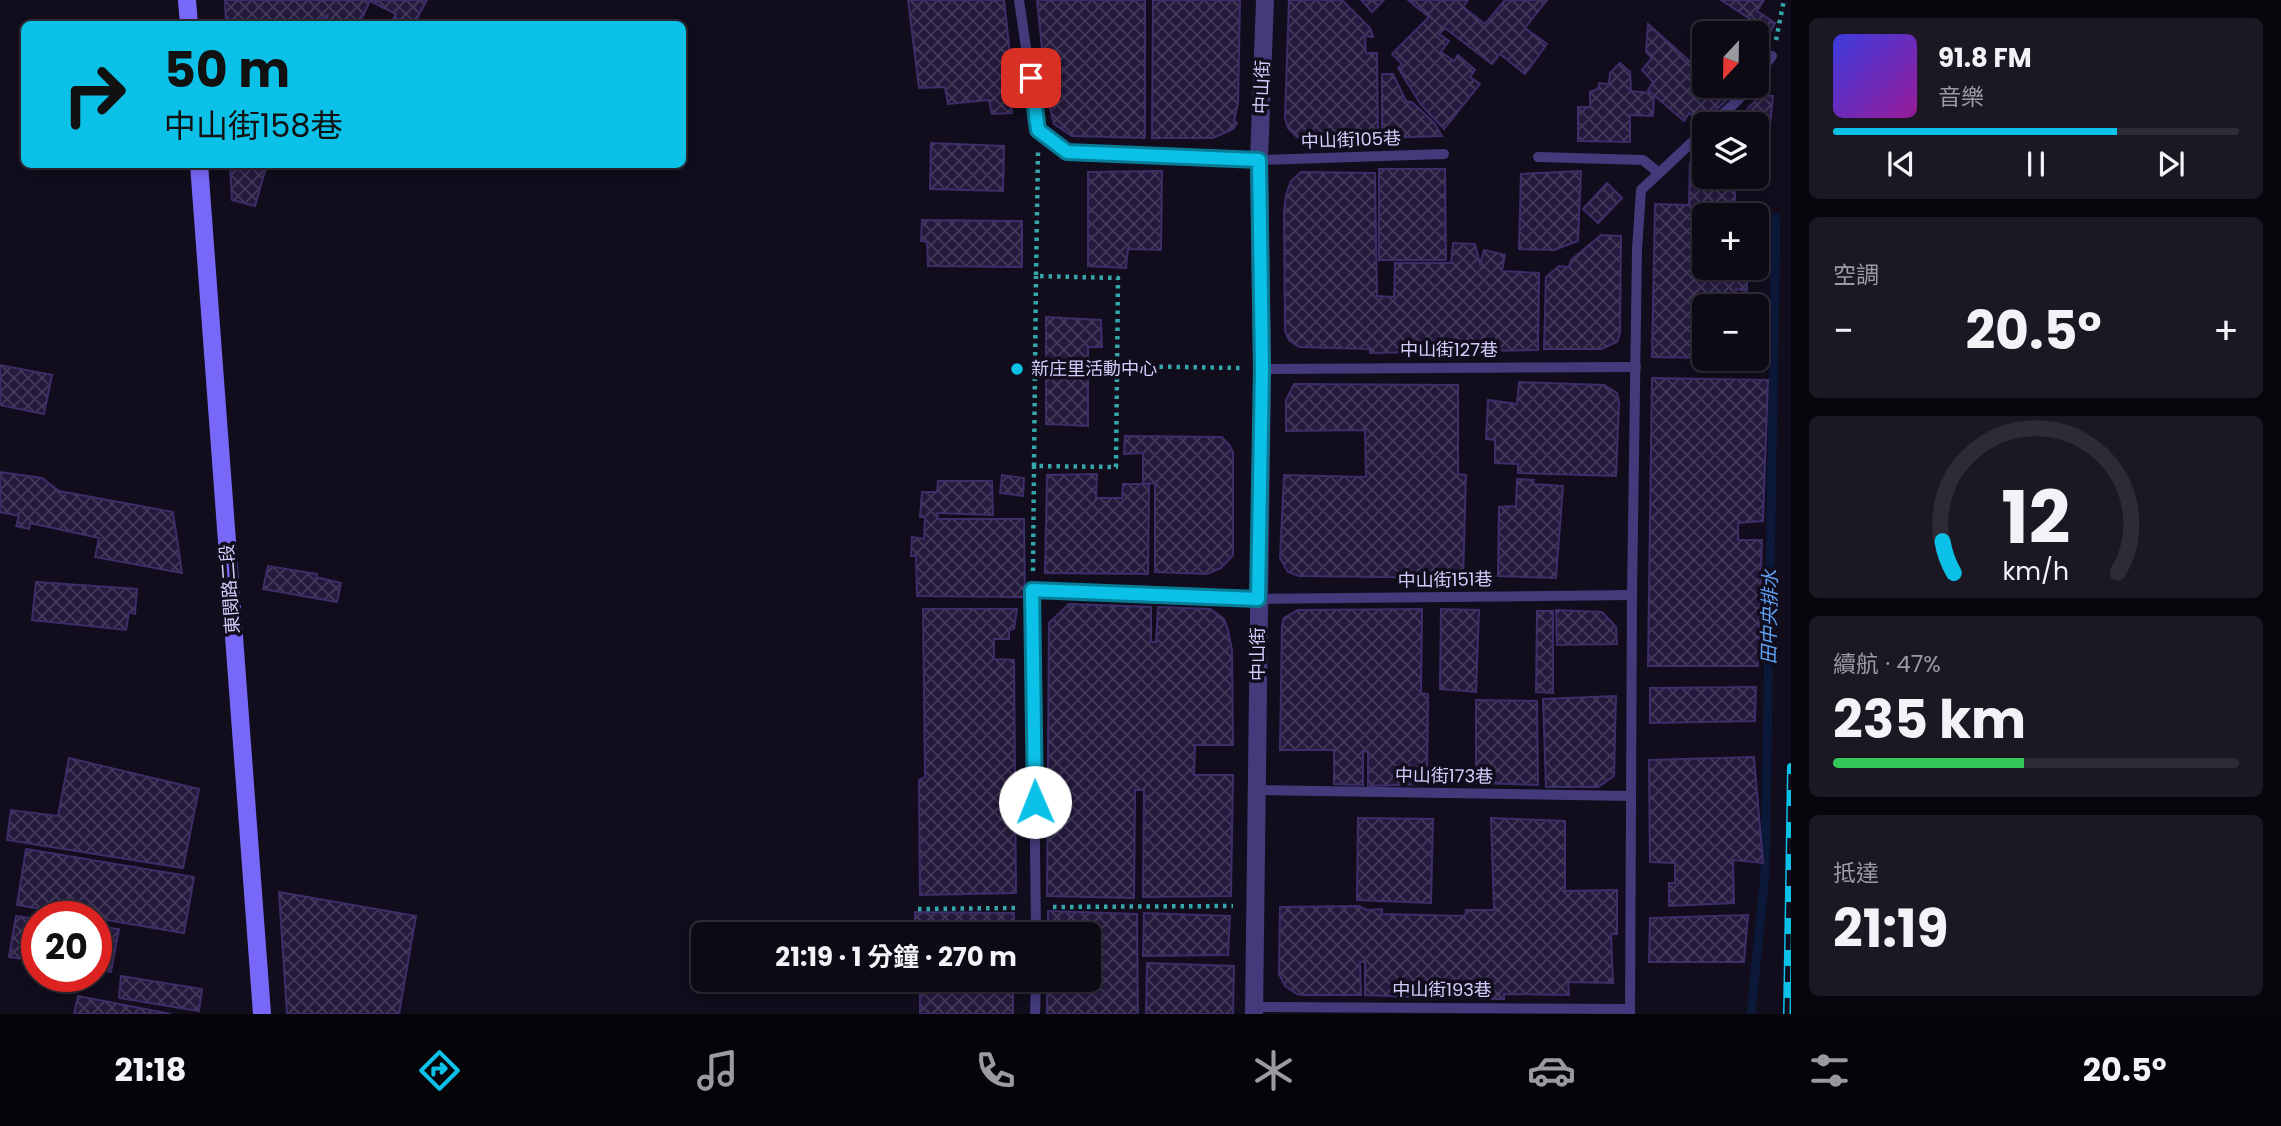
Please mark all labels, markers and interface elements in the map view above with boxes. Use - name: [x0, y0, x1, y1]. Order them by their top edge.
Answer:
- north arrow: [1692, 21, 1769, 98]
- map controls: [1692, 21, 1769, 371]
- text: 50 m: [164, 36, 290, 104]
- text: 91.8 FM: [1938, 40, 2032, 76]
- pin: [1001, 48, 1061, 108]
- icon: right: [49, 49, 140, 140]
- icon: arrive: [1012, 59, 1050, 97]
- street label: 中山街: [1248, 60, 1275, 114]
- text: 音樂: [1938, 81, 1984, 113]
- text: 中山街158巷: [164, 103, 343, 148]
- button: layers: [1692, 112, 1769, 189]
- street label: 中山街105巷: [1300, 125, 1402, 154]
- icon: previous: [1882, 145, 1920, 183]
- icon: pause: [2017, 145, 2055, 183]
- icon: next: [2152, 145, 2190, 183]
- button: +: [1692, 203, 1769, 280]
- text: 空調: [1833, 259, 1879, 291]
- button: −: [1692, 294, 1769, 371]
- text: 20.5°: [1965, 294, 2102, 367]
- text: −: [1833, 304, 1854, 357]
- text: +: [2213, 304, 2239, 357]
- street label: 中山街127巷: [1400, 337, 1498, 362]
- place label: 新庄里活動中心: [1031, 356, 1157, 381]
- marker: 新庄里活動中心: [1009, 361, 1025, 377]
- text: 12: [2002, 467, 2070, 568]
- street label: 東閔路二段: [214, 543, 245, 635]
- text: km/h: [2003, 554, 2069, 589]
- street label: 中山街151巷: [1397, 566, 1493, 593]
- water label: 田中央排水: [1755, 568, 1784, 665]
- street label: 中山街: [1245, 627, 1270, 681]
- text: 續航 · 47%: [1833, 648, 1941, 680]
- text: 235 km: [1833, 683, 2026, 756]
- street label: 中山街173巷: [1395, 762, 1493, 789]
- position arrow: [998, 765, 1072, 839]
- text: 抵達: [1833, 857, 1879, 889]
- text: 21:19: [1833, 892, 1949, 965]
- speed limit sign: 20: [21, 901, 112, 992]
- text: 21:19 · 1 分鐘 · 270 m: [775, 939, 1017, 975]
- street label: 中山街193巷: [1392, 977, 1492, 1002]
- icon: directions: [415, 1046, 464, 1095]
- icon: music: [693, 1046, 742, 1095]
- icon: phone: [971, 1046, 1020, 1095]
- icon: climate: [1249, 1046, 1298, 1095]
- icon: car: [1527, 1046, 1576, 1095]
- icon: filters: [1805, 1046, 1854, 1095]
- text: 21:18: [114, 1047, 187, 1092]
- text: 20.5°: [2083, 1047, 2167, 1092]

